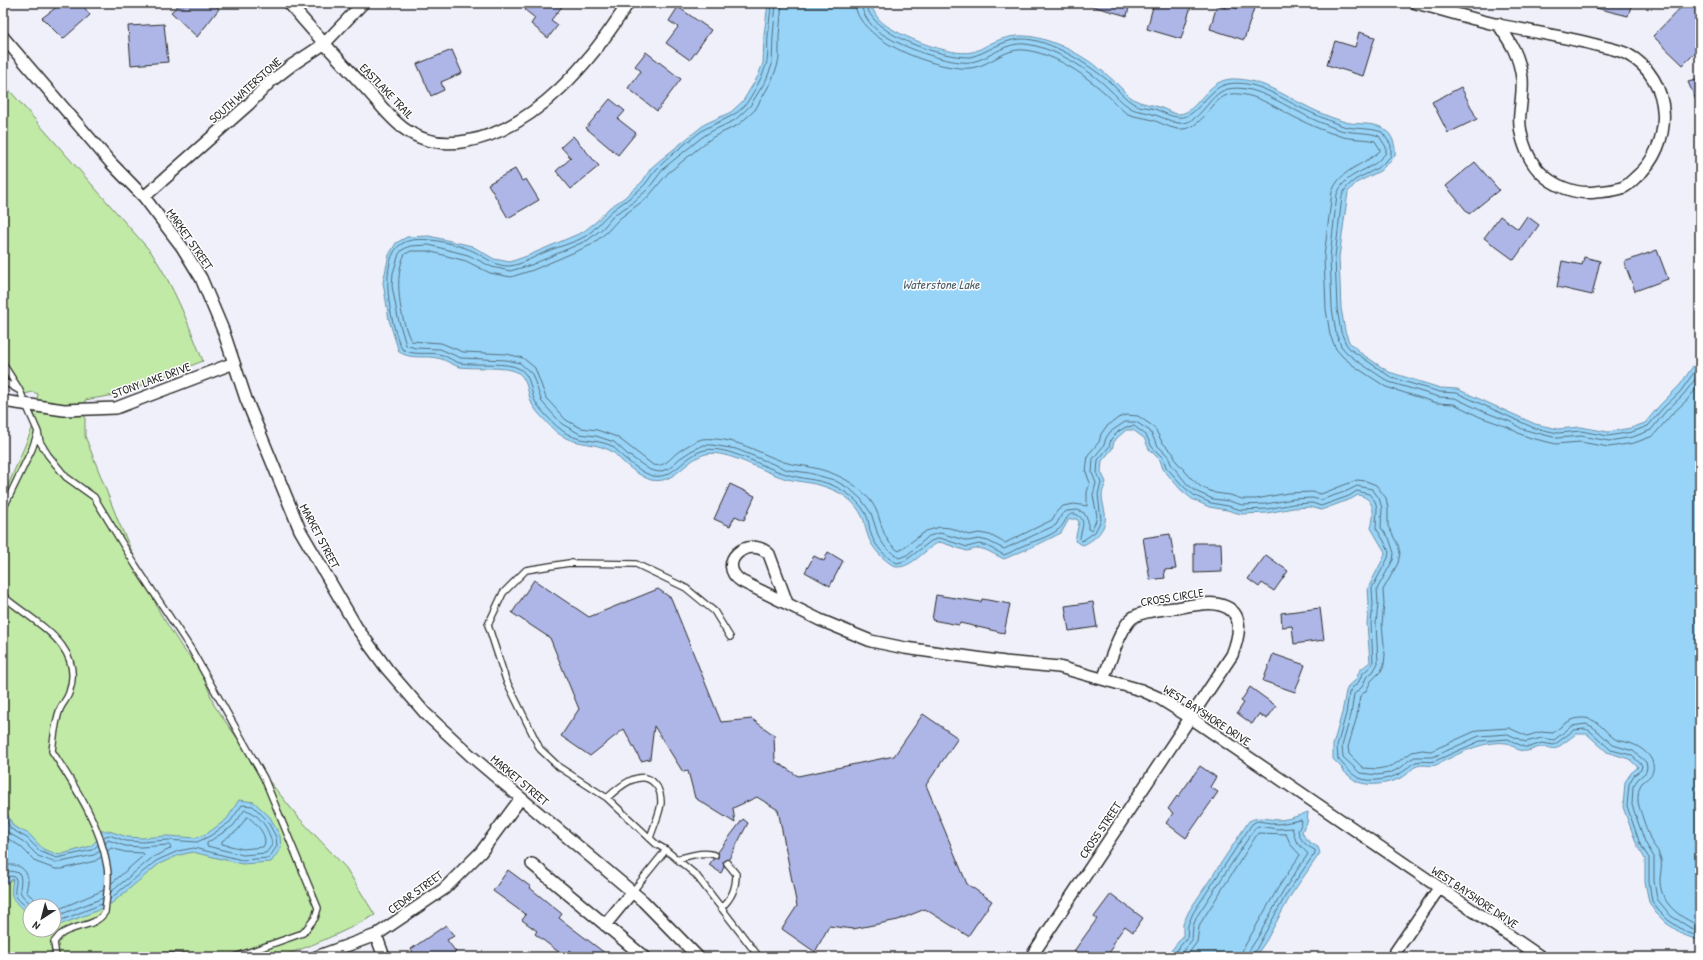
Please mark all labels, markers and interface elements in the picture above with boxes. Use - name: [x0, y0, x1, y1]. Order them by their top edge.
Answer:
- street label: SOUTH WATERSTONE: [205, 52, 285, 127]
- street label: EASTLAKE TRAIL: [356, 60, 418, 123]
- street label: MARKET STREET: [163, 205, 218, 273]
- water label: Waterstone Lake: [902, 275, 980, 293]
- street label: STONY LAKE DRIVE: [109, 358, 194, 402]
- street label: MARKET STREET: [296, 501, 344, 572]
- street label: CROSS CIRCLE: [1139, 584, 1205, 610]
- street label: WEST BAYSHORE DRIVE: [1160, 680, 1255, 750]
- street label: MARKET STREET: [487, 751, 553, 810]
- street label: CROSS STREET: [1075, 798, 1126, 862]
- street label: WEST BAYSHORE DRIVE: [1428, 862, 1522, 933]
- street label: CEDAR STREET: [384, 866, 446, 918]
- north arrow: [22, 898, 62, 938]
- text: N: [30, 919, 43, 933]

